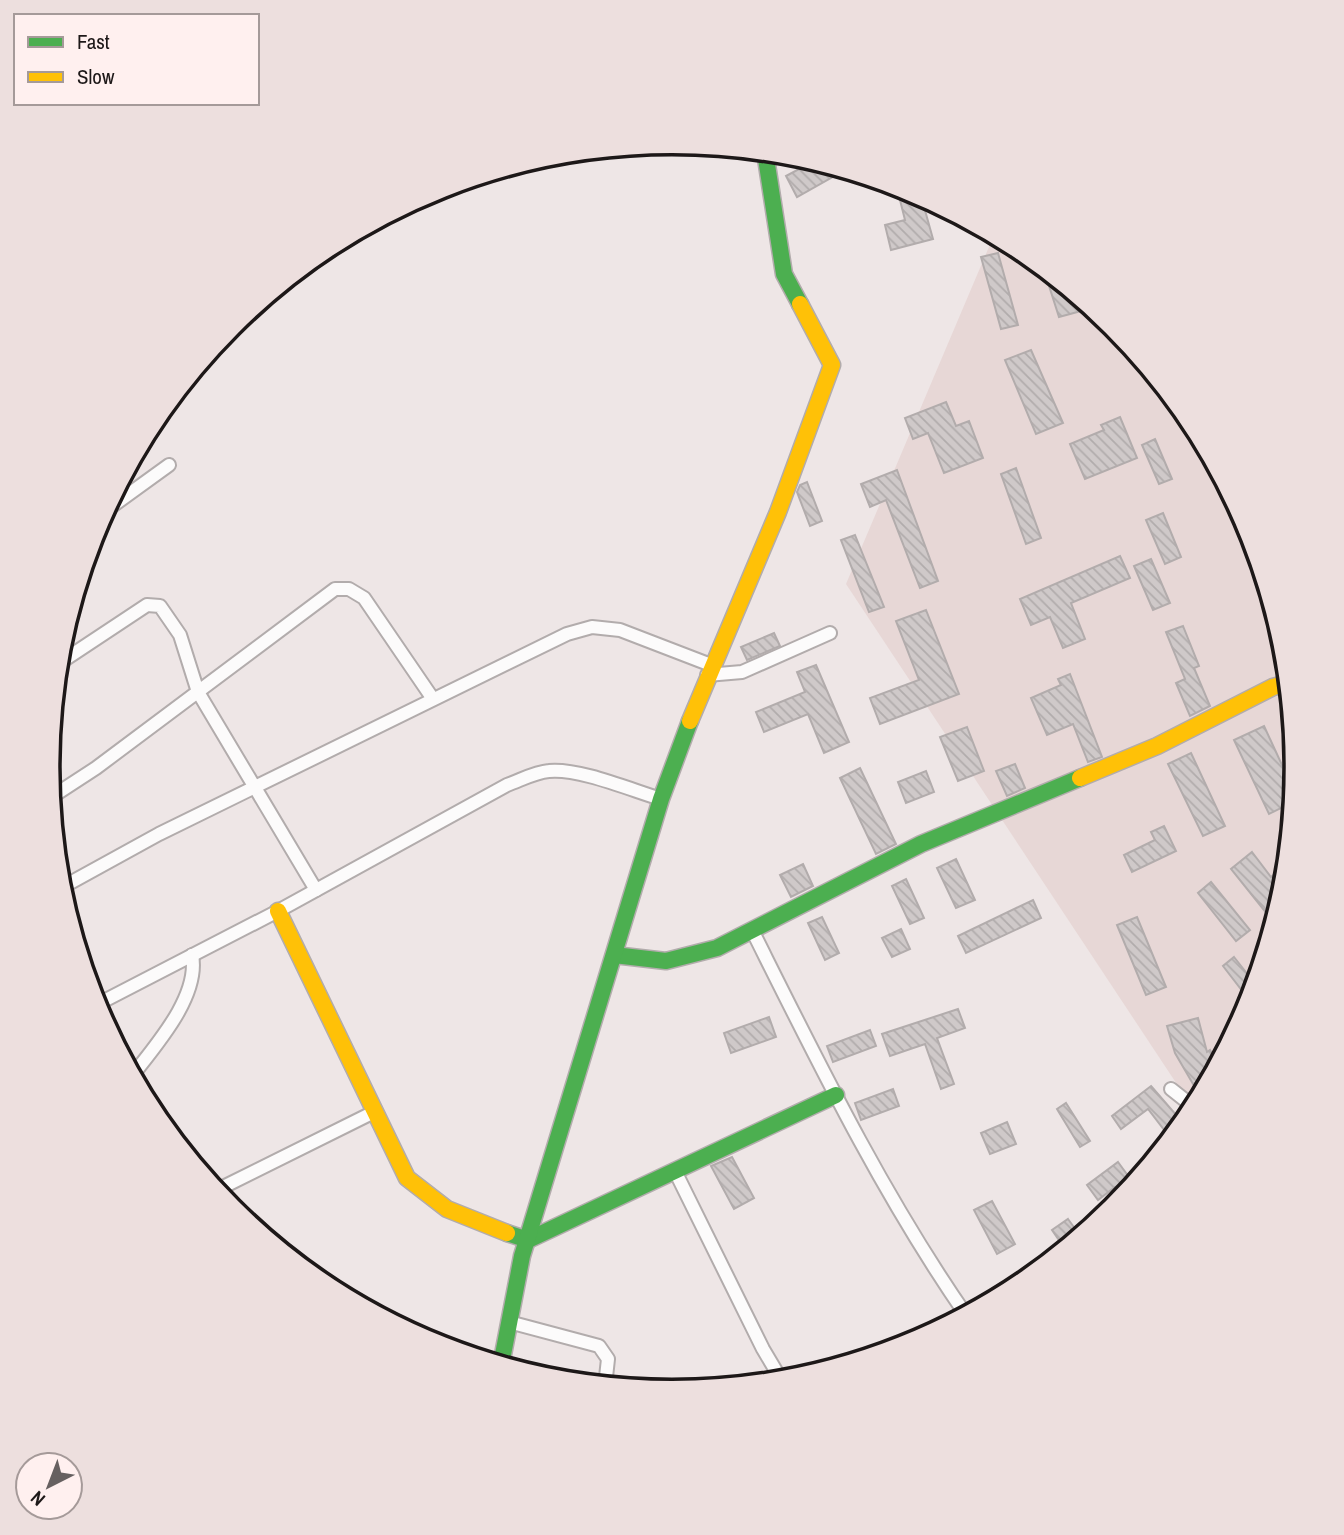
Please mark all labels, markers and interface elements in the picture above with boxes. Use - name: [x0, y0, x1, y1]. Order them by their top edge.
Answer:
- legend: [14, 14, 259, 105]
- text: Fast: [77, 27, 110, 56]
- text: Slow: [77, 62, 115, 91]
- north arrow: [14, 1451, 84, 1521]
- text: N: [25, 1485, 51, 1512]

